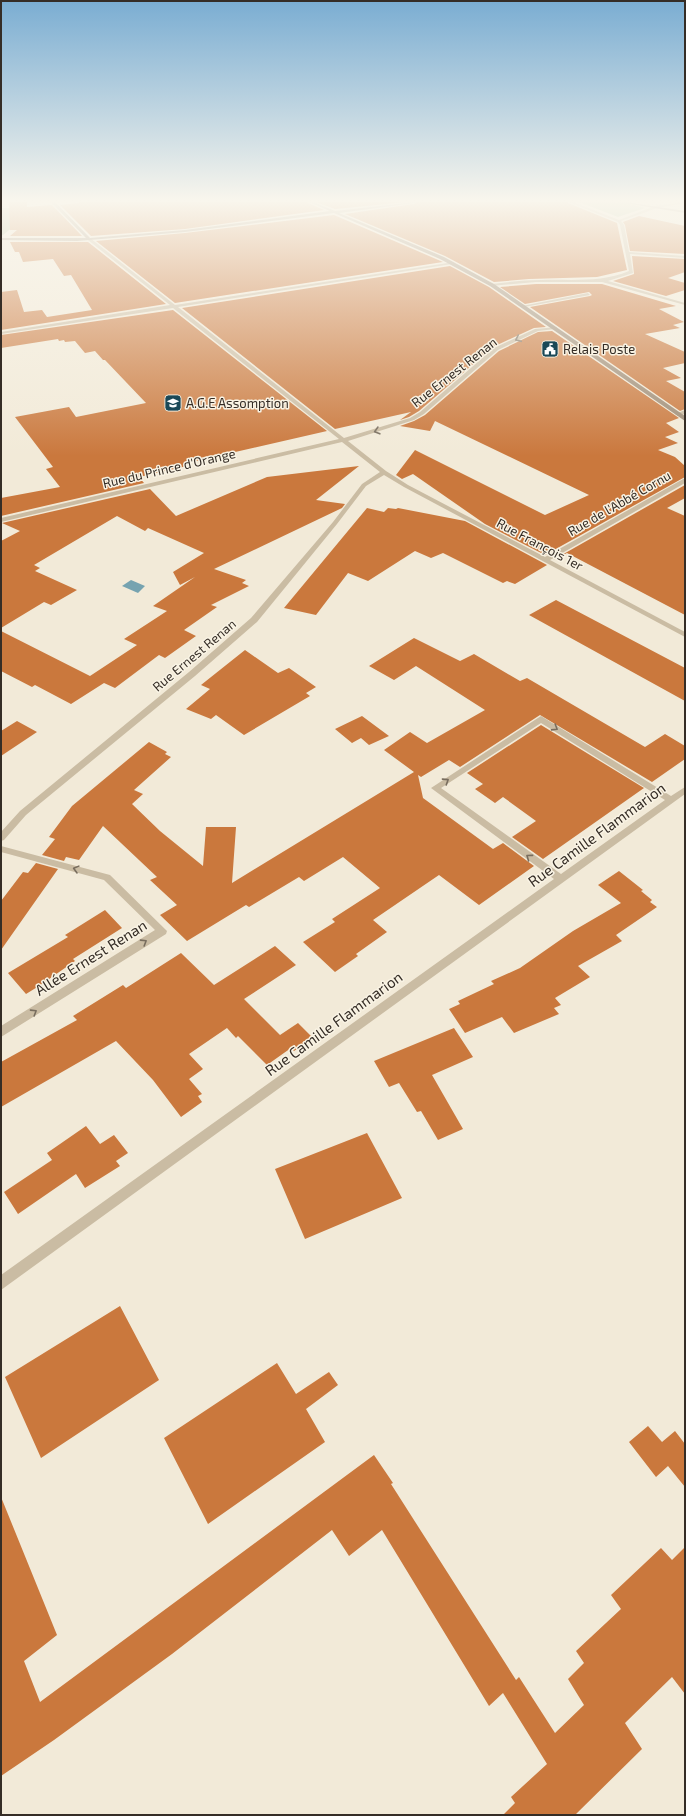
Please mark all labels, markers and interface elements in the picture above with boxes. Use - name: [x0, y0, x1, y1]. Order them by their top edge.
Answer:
- street label: Rue Ernest Renan: [408, 334, 500, 410]
- one-way arrow: [515, 334, 523, 342]
- public building icon: Relais Poste: [540, 339, 560, 359]
- place label: Relais Poste: [563, 341, 635, 357]
- school or university icon: A.G.E Assomption: [163, 393, 183, 413]
- place label: A.G.E Assomption: [186, 395, 289, 411]
- one-way arrow: [374, 426, 381, 435]
- street label: Rue du Prince d'Orange: [101, 445, 237, 491]
- street label: Rue de l'Abbé Cornu: [565, 467, 673, 539]
- street label: Rue François 1er: [494, 514, 586, 574]
- street label: Rue Ernest Renan: [149, 615, 239, 695]
- one-way arrow: [551, 723, 558, 731]
- one-way arrow: [442, 778, 449, 785]
- street label: Rue Camille Flammarion: [524, 778, 669, 890]
- one-way arrow: [527, 854, 534, 861]
- one-way arrow: [73, 865, 80, 874]
- street label: Allée Ernest Renan: [31, 915, 150, 999]
- one-way arrow: [140, 940, 147, 947]
- street label: Rue Camille Flammarion: [261, 967, 406, 1079]
- one-way arrow: [30, 1009, 37, 1017]

